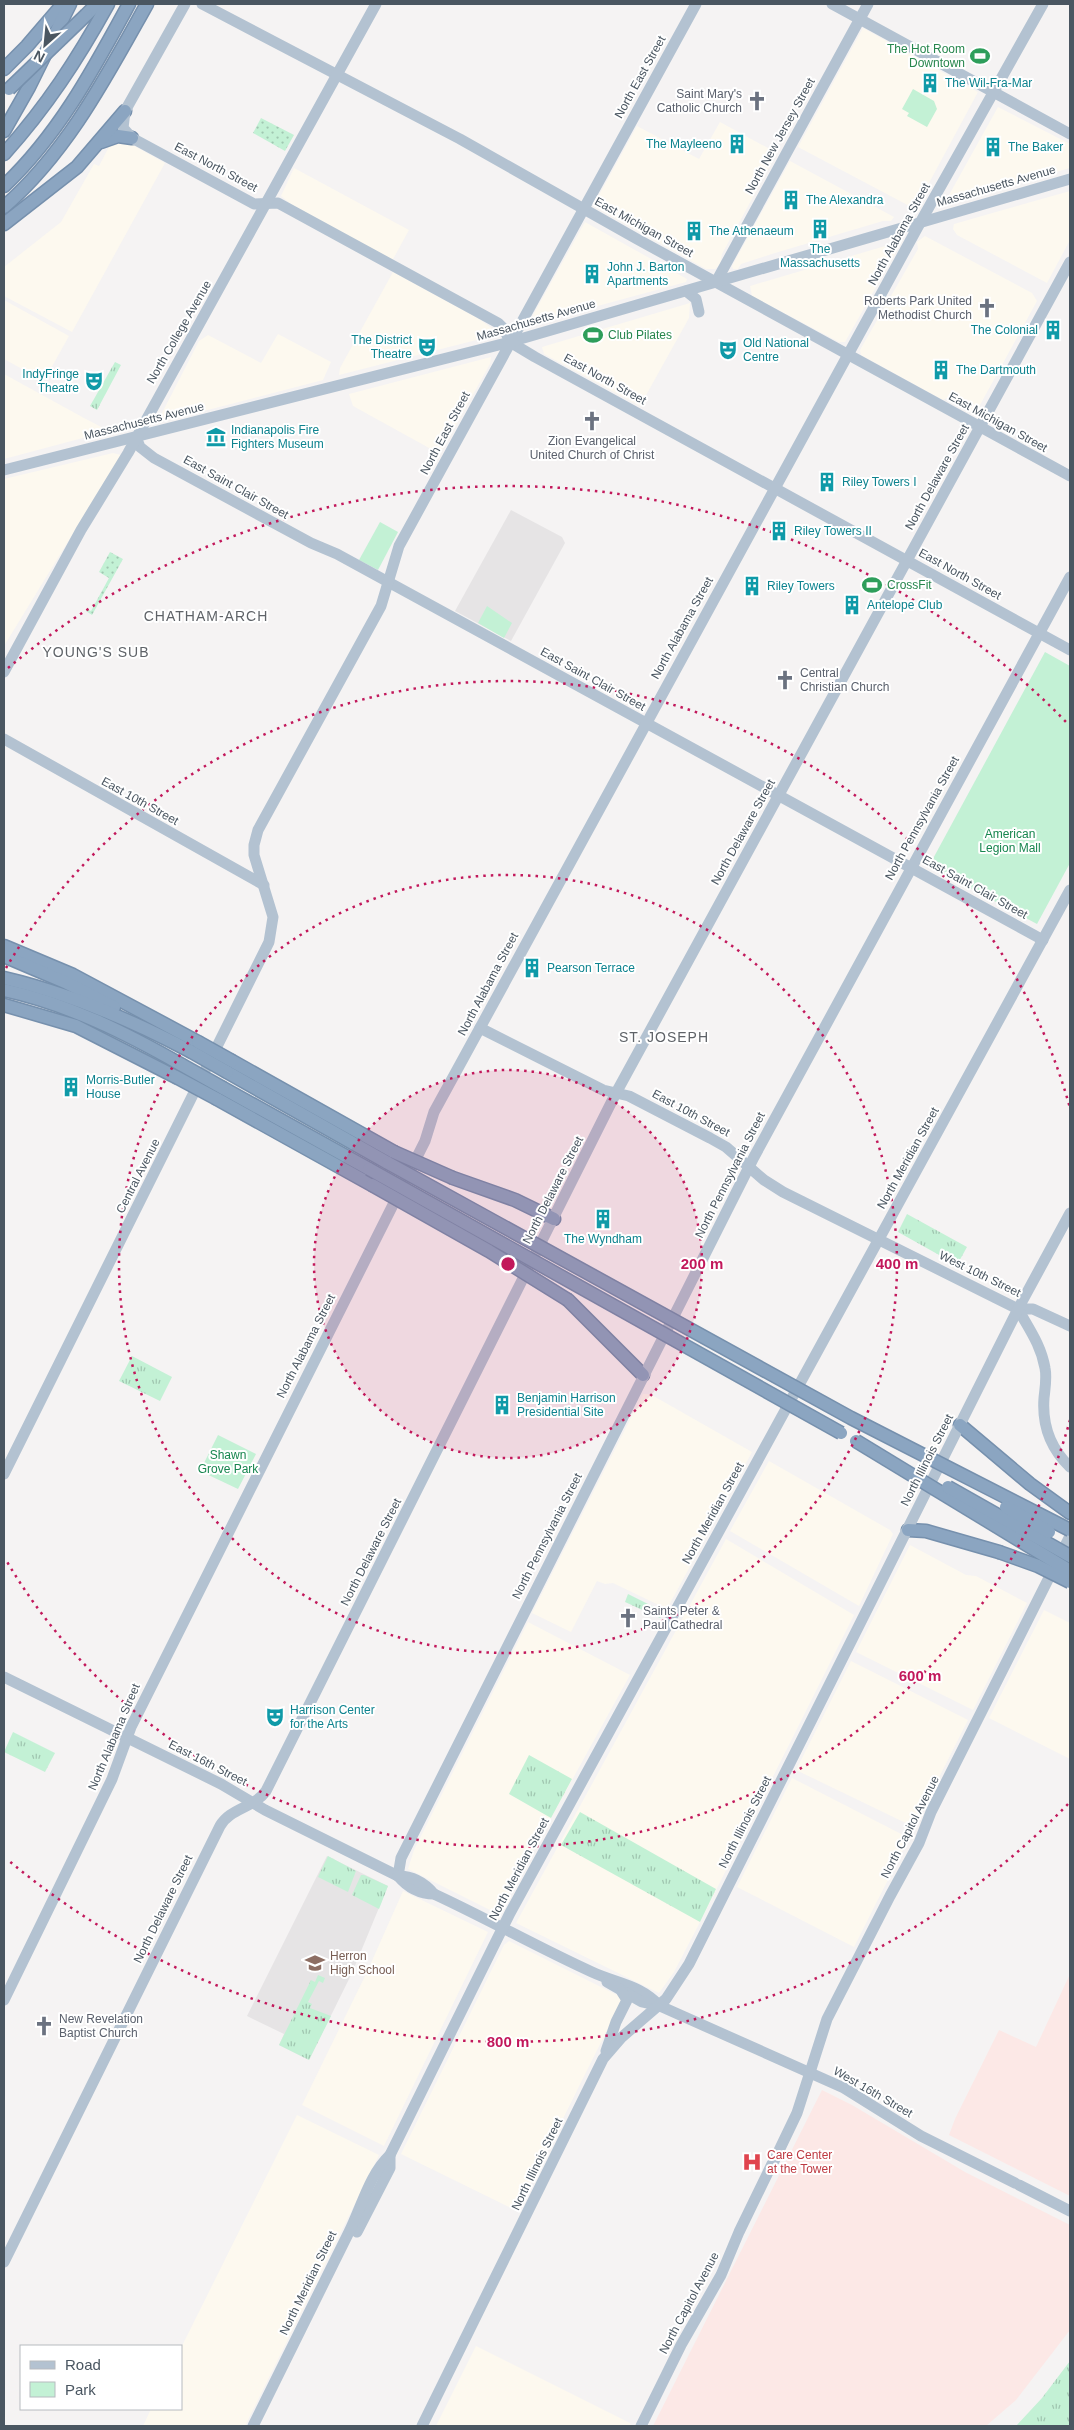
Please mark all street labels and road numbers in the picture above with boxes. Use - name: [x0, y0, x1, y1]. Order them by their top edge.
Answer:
- street label: North East Street: [612, 33, 669, 121]
- street label: North New Jersey Street: [742, 75, 818, 197]
- street label: East North Street: [172, 139, 261, 195]
- street label: Massachusetts Avenue: [935, 162, 1057, 210]
- street label: North Alabama Street: [865, 180, 933, 288]
- street label: East Michigan Street: [592, 194, 696, 260]
- street label: North College Avenue: [144, 278, 214, 386]
- street label: Massachusetts Avenue: [475, 296, 597, 344]
- street label: East North Street: [561, 351, 649, 408]
- street label: North East Street: [417, 388, 473, 477]
- street label: East Michigan Street: [946, 389, 1050, 455]
- street label: Massachusetts Avenue: [83, 399, 206, 443]
- street label: North Delaware Street: [902, 421, 972, 532]
- street label: East Saint Clair Street: [181, 452, 292, 522]
- street label: East North Street: [916, 546, 1004, 603]
- street label: North Alabama Street: [648, 574, 716, 682]
- street label: East Saint Clair Street: [538, 644, 649, 714]
- street label: North Pennsylvania Street: [882, 753, 962, 882]
- street label: East 10th Street: [99, 774, 182, 828]
- street label: North Delaware Street: [708, 776, 778, 887]
- street label: East Saint Clair Street: [920, 852, 1031, 922]
- street label: North Alabama Street: [455, 929, 521, 1038]
- street label: East 10th Street: [650, 1087, 733, 1140]
- street label: North Meridian Street: [874, 1104, 942, 1211]
- street label: North Pennsylvania Street: [692, 1109, 768, 1240]
- street label: North Delaware Street: [520, 1133, 586, 1246]
- street label: Central Avenue: [113, 1136, 163, 1216]
- street label: West 10th Street: [937, 1248, 1024, 1300]
- street label: North Alabama Street: [274, 1291, 339, 1400]
- street label: North Illinois Street: [898, 1411, 957, 1508]
- street label: North Meridian Street: [679, 1459, 747, 1566]
- street label: North Pennsylvania Street: [509, 1470, 585, 1601]
- street label: North Delaware Street: [338, 1495, 404, 1608]
- street label: North Alabama Street: [85, 1681, 143, 1793]
- street label: East 16th Street: [166, 1737, 250, 1789]
- street label: North Illinois Street: [716, 1773, 775, 1870]
- street label: North Capitol Avenue: [878, 1773, 942, 1881]
- street label: North Meridian Street: [486, 1815, 552, 1923]
- street label: North Delaware Street: [131, 1852, 196, 1965]
- street label: West 16th Street: [831, 2064, 916, 2121]
- street label: North Illinois Street: [508, 2115, 566, 2213]
- street label: North Meridian Street: [277, 2228, 340, 2337]
- street label: North Capitol Avenue: [656, 2249, 722, 2356]

